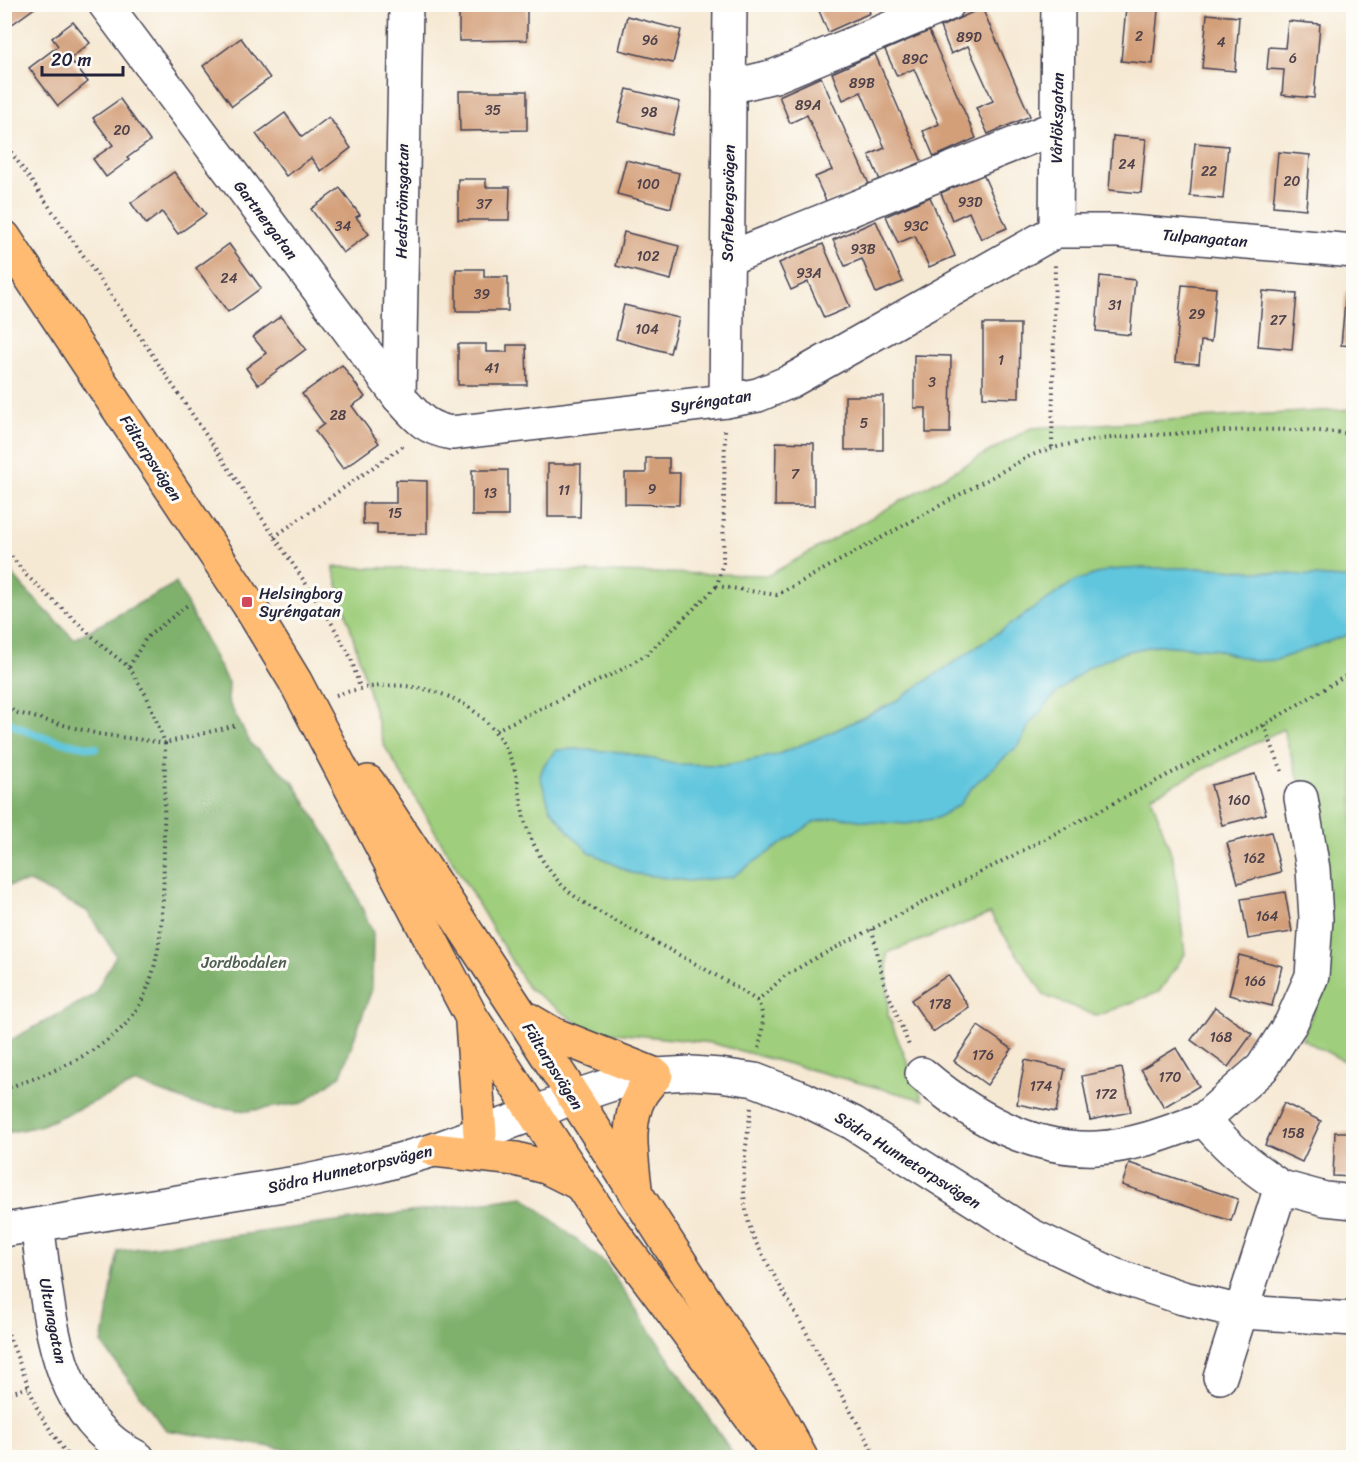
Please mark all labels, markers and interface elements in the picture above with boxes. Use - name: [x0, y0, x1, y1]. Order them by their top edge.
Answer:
- house number: 2: [1135, 24, 1143, 49]
- house number: 89D: [956, 25, 982, 50]
- house number: 96: [642, 28, 658, 53]
- house number: 4: [1217, 30, 1226, 55]
- scale bar: [42, 39, 123, 77]
- text: 20 m: [51, 44, 91, 76]
- house number: 6: [1289, 46, 1297, 71]
- house number: 89C: [902, 47, 928, 72]
- house number: 89B: [849, 71, 875, 96]
- street label: Vårlöksgatan: [1042, 72, 1072, 164]
- house number: 89A: [795, 93, 821, 118]
- house number: 35: [485, 98, 502, 123]
- house number: 98: [640, 100, 658, 125]
- house number: 20: [114, 118, 131, 143]
- street label: Hedströmsgatan: [386, 143, 418, 259]
- street label: Sofiebergsvägen: [712, 144, 744, 262]
- house number: 24: [1119, 152, 1136, 177]
- house number: 22: [1201, 159, 1217, 184]
- house number: 20: [1284, 169, 1301, 194]
- house number: 100: [636, 172, 660, 197]
- street label: Gartnergatan: [226, 174, 306, 267]
- house number: 93D: [958, 190, 983, 215]
- house number: 37: [476, 192, 493, 217]
- house number: 34: [335, 214, 351, 239]
- house number: 93C: [903, 214, 929, 239]
- street label: Tulpangatan: [1161, 220, 1249, 256]
- house number: 93B: [850, 237, 876, 262]
- house number: 102: [637, 244, 659, 269]
- house number: 93A: [796, 261, 822, 286]
- house number: 24: [221, 266, 238, 291]
- house number: 39: [474, 282, 491, 307]
- house number: 31: [1108, 293, 1122, 318]
- house number: 29: [1189, 302, 1206, 327]
- house number: 27: [1270, 308, 1287, 333]
- house number: 104: [635, 317, 659, 342]
- house number: 1: [998, 348, 1004, 373]
- house number: 41: [485, 356, 499, 381]
- house number: 3: [928, 370, 936, 395]
- street label: Syréngatan: [669, 381, 754, 421]
- house number: 28: [330, 403, 347, 428]
- street label: Fältarpsvägen: [112, 409, 190, 508]
- house number: 5: [860, 411, 869, 436]
- house number: 7: [791, 462, 800, 487]
- house number: 9: [648, 477, 657, 502]
- house number: 11: [558, 478, 570, 503]
- house number: 13: [483, 481, 497, 506]
- house number: 15: [388, 501, 403, 526]
- place label: Helsingborg Syréngatan: [259, 579, 343, 626]
- marker: Helsingborg Syréngatan: [240, 595, 254, 609]
- house number: 160: [1228, 788, 1251, 813]
- house number: 162: [1243, 846, 1265, 871]
- house number: 164: [1256, 904, 1279, 929]
- park label: Jordbodalen: [200, 948, 287, 977]
- house number: 166: [1244, 969, 1266, 994]
- house number: 178: [929, 992, 952, 1017]
- street label: Fältarpsvägen: [514, 1016, 592, 1116]
- house number: 168: [1210, 1025, 1233, 1050]
- house number: 176: [972, 1043, 994, 1068]
- house number: 170: [1159, 1065, 1182, 1090]
- house number: 174: [1030, 1074, 1053, 1099]
- house number: 172: [1095, 1082, 1117, 1107]
- street label: Södra Hunnetorpsvägen: [829, 1103, 987, 1217]
- house number: 158: [1281, 1121, 1305, 1146]
- street label: Södra Hunnetorpsvägen: [265, 1136, 436, 1202]
- street label: Ultunagatan: [30, 1275, 76, 1367]

